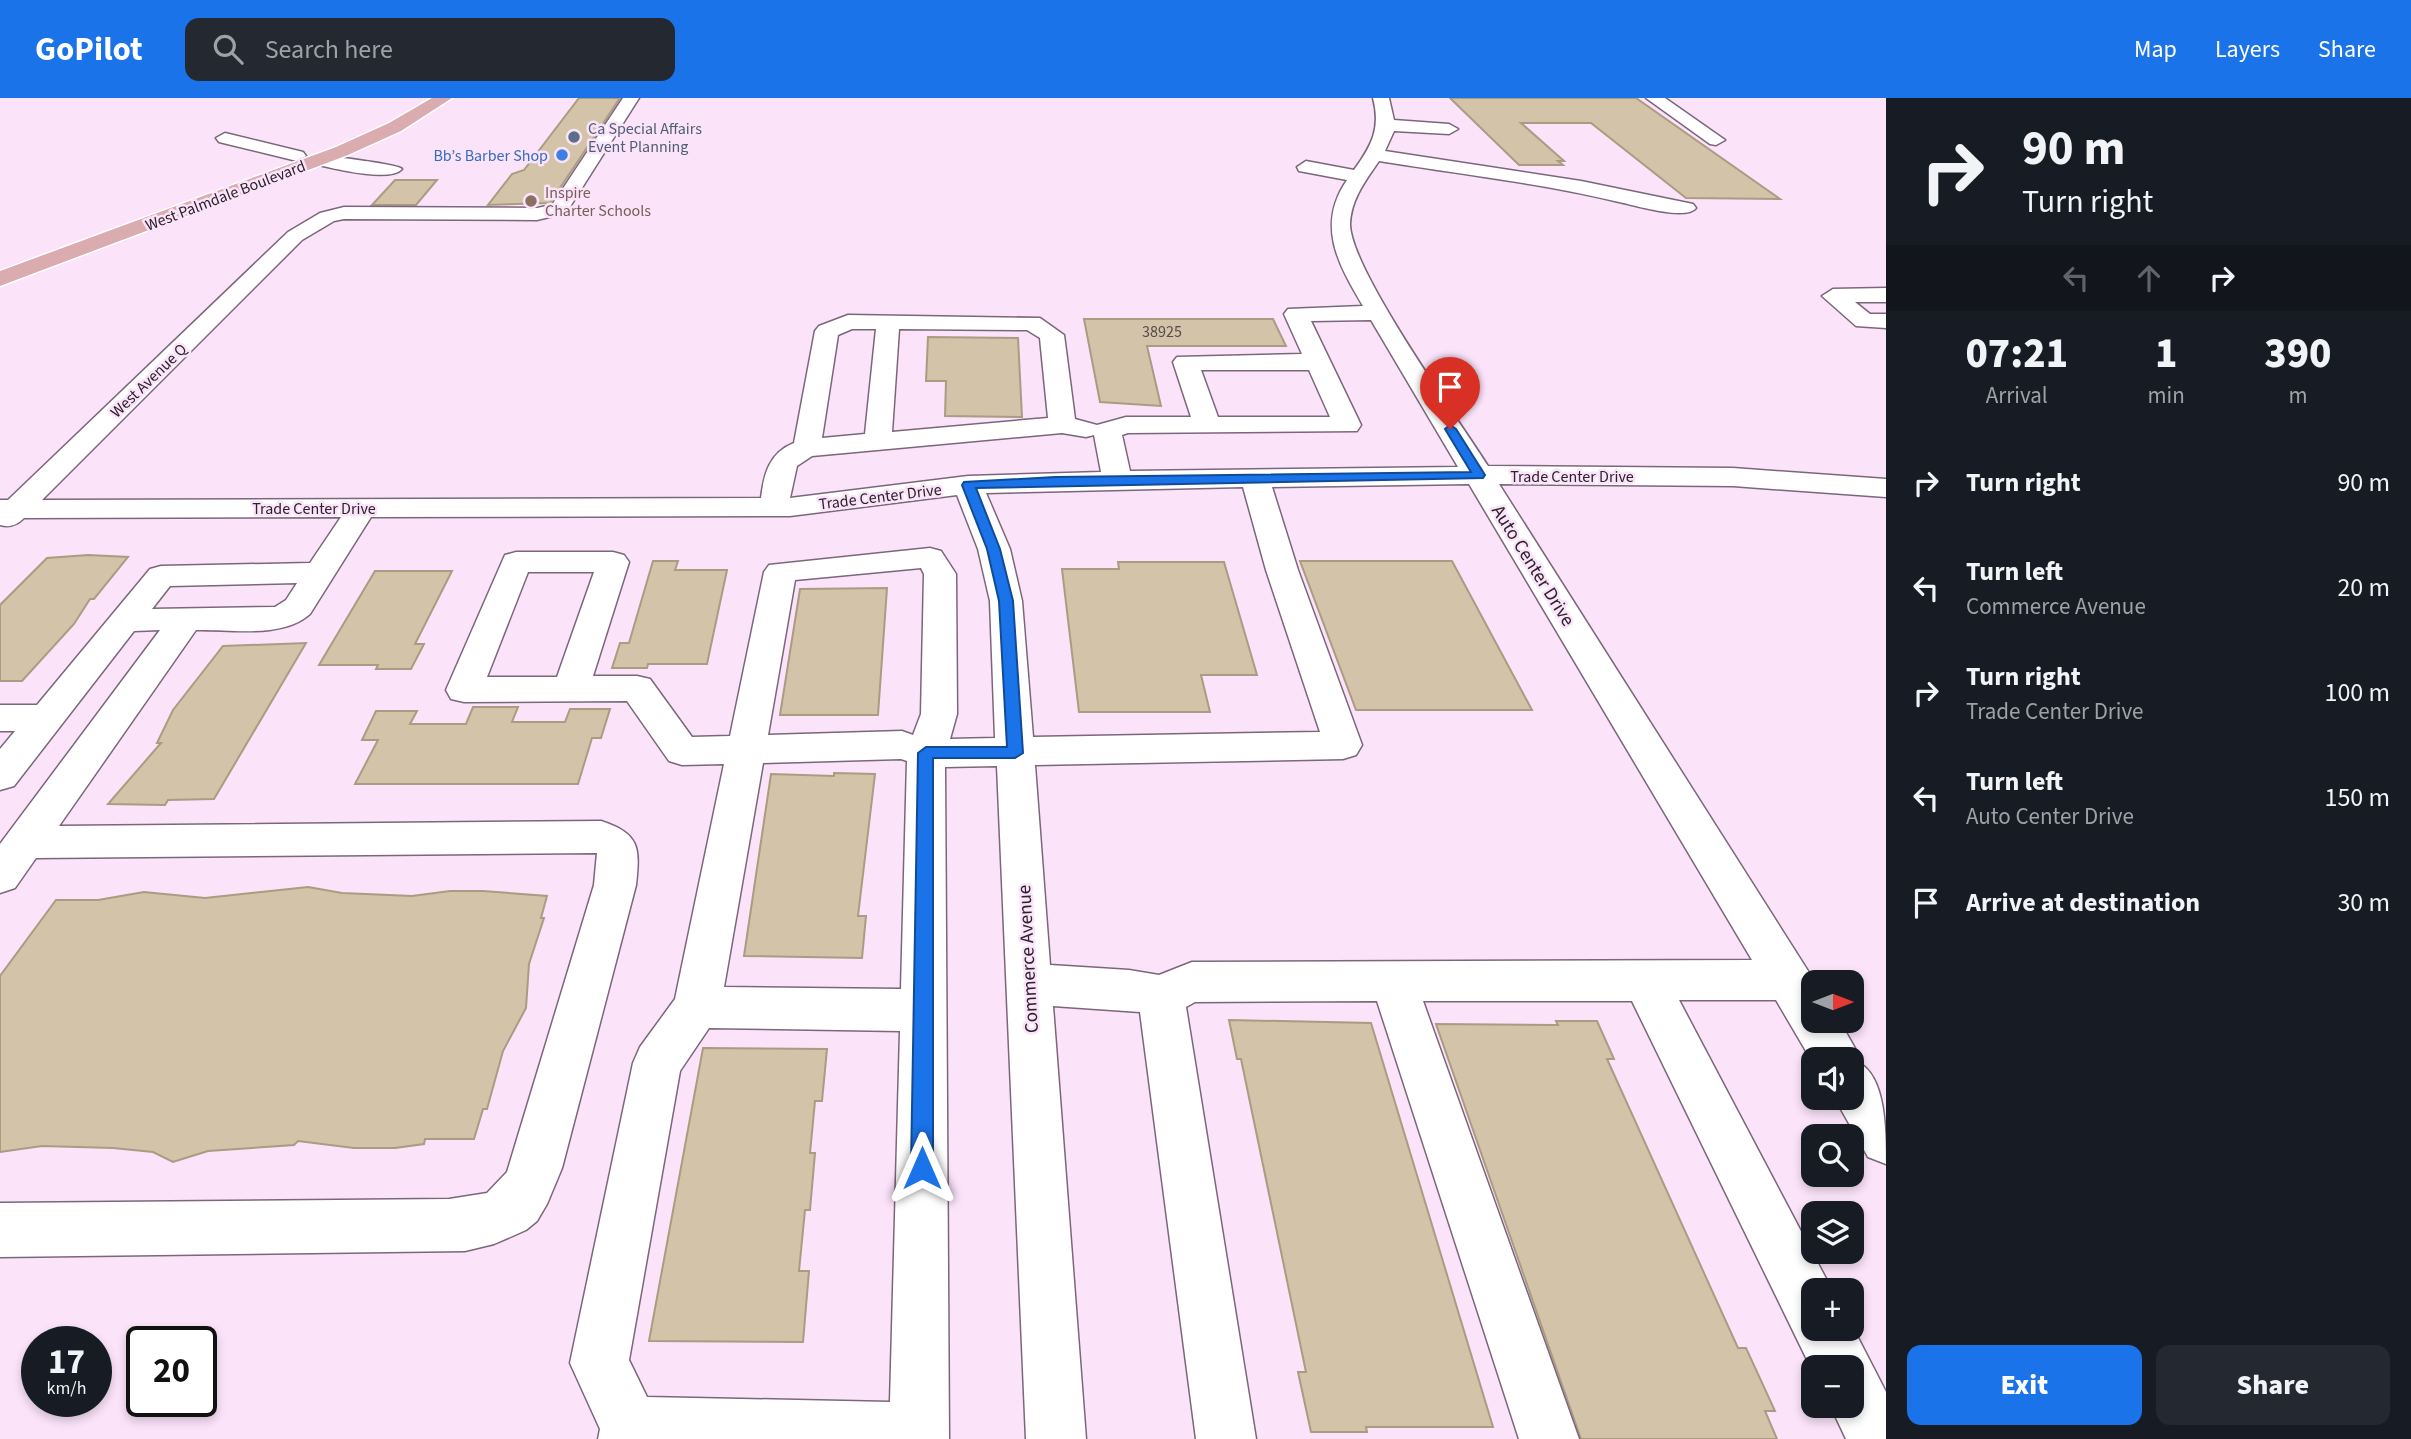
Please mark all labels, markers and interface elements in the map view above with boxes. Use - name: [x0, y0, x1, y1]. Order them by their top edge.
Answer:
- search box: [185, 18, 675, 81]
- text: GoPilot: [35, 26, 143, 73]
- icon: search: [209, 30, 247, 68]
- text: Search here: [265, 31, 393, 68]
- text: Map: [2134, 32, 2177, 67]
- text: Layers: [2215, 32, 2280, 67]
- text: Share: [2318, 32, 2376, 67]
- text: 90 m: [2022, 114, 2126, 184]
- place label: Ca Special Affairs Event Planning: [588, 118, 702, 158]
- icon: right: [1907, 126, 1998, 217]
- marker: Ca Special Affairs Event Planning: [566, 129, 582, 145]
- place label: Bb’s Barber Shop: [433, 145, 548, 167]
- marker: Bb’s Barber Shop: [554, 147, 570, 163]
- street label: West Palmdale Boulevard: [142, 155, 309, 237]
- text: Turn right: [2022, 179, 2153, 225]
- place label: Inspire Charter Schools: [545, 182, 651, 222]
- marker: Inspire Charter Schools: [523, 193, 539, 209]
- icon: left: [2057, 259, 2095, 297]
- icon: ahead: [2130, 259, 2168, 297]
- icon: right: [2203, 259, 2241, 297]
- house number: 38925: [1142, 321, 1182, 343]
- text: 07:21: [1965, 324, 2068, 384]
- text: 1: [2155, 324, 2177, 384]
- text: 390: [2264, 324, 2332, 384]
- street label: West Avenue Q: [106, 338, 192, 423]
- pin: [1420, 357, 1480, 429]
- icon: arrive: [1431, 368, 1469, 406]
- text: Arrival: [1986, 379, 2048, 412]
- text: min: [2148, 379, 2185, 412]
- text: m: [2288, 379, 2307, 412]
- icon: right: [1907, 464, 1945, 502]
- text: Turn right: [1966, 464, 2081, 501]
- text: 90 m: [2337, 464, 2390, 501]
- street label: Trade Center Drive: [1510, 466, 1634, 488]
- street label: Trade Center Drive: [818, 479, 943, 515]
- street label: Trade Center Drive: [252, 498, 376, 520]
- street label: Auto Center Drive: [1485, 500, 1581, 632]
- text: Turn left: [1966, 553, 2063, 590]
- icon: left: [1907, 569, 1945, 607]
- text: 20 m: [2337, 569, 2390, 606]
- text: Commerce Avenue: [1966, 590, 2146, 623]
- text: Turn right: [1966, 658, 2081, 695]
- icon: right: [1907, 674, 1945, 712]
- text: 100 m: [2324, 674, 2390, 711]
- text: Trade Center Drive: [1966, 695, 2143, 728]
- text: Turn left: [1966, 763, 2063, 800]
- icon: left: [1907, 779, 1945, 817]
- text: 150 m: [2324, 779, 2390, 816]
- text: Auto Center Drive: [1966, 800, 2134, 833]
- street label: Commerce Avenue: [1011, 884, 1046, 1034]
- icon: arrive: [1907, 884, 1945, 922]
- text: Arrive at destination: [1966, 884, 2200, 921]
- text: 30 m: [2337, 884, 2390, 921]
- north arrow: [1801, 970, 1864, 1032]
- map controls: [1801, 970, 1864, 1418]
- button: sound: [1801, 1047, 1864, 1110]
- button: search: [1801, 1124, 1864, 1187]
- position arrow: [885, 1131, 959, 1205]
- button: layers: [1801, 1201, 1864, 1264]
- button: +: [1801, 1278, 1864, 1341]
- speed limit sign: 20: [126, 1326, 217, 1417]
- text: 17: [48, 1337, 85, 1387]
- button: Exit: [1907, 1345, 2142, 1425]
- button: Share: [2156, 1345, 2390, 1425]
- button: −: [1801, 1355, 1864, 1418]
- text: km/h: [47, 1376, 86, 1401]

